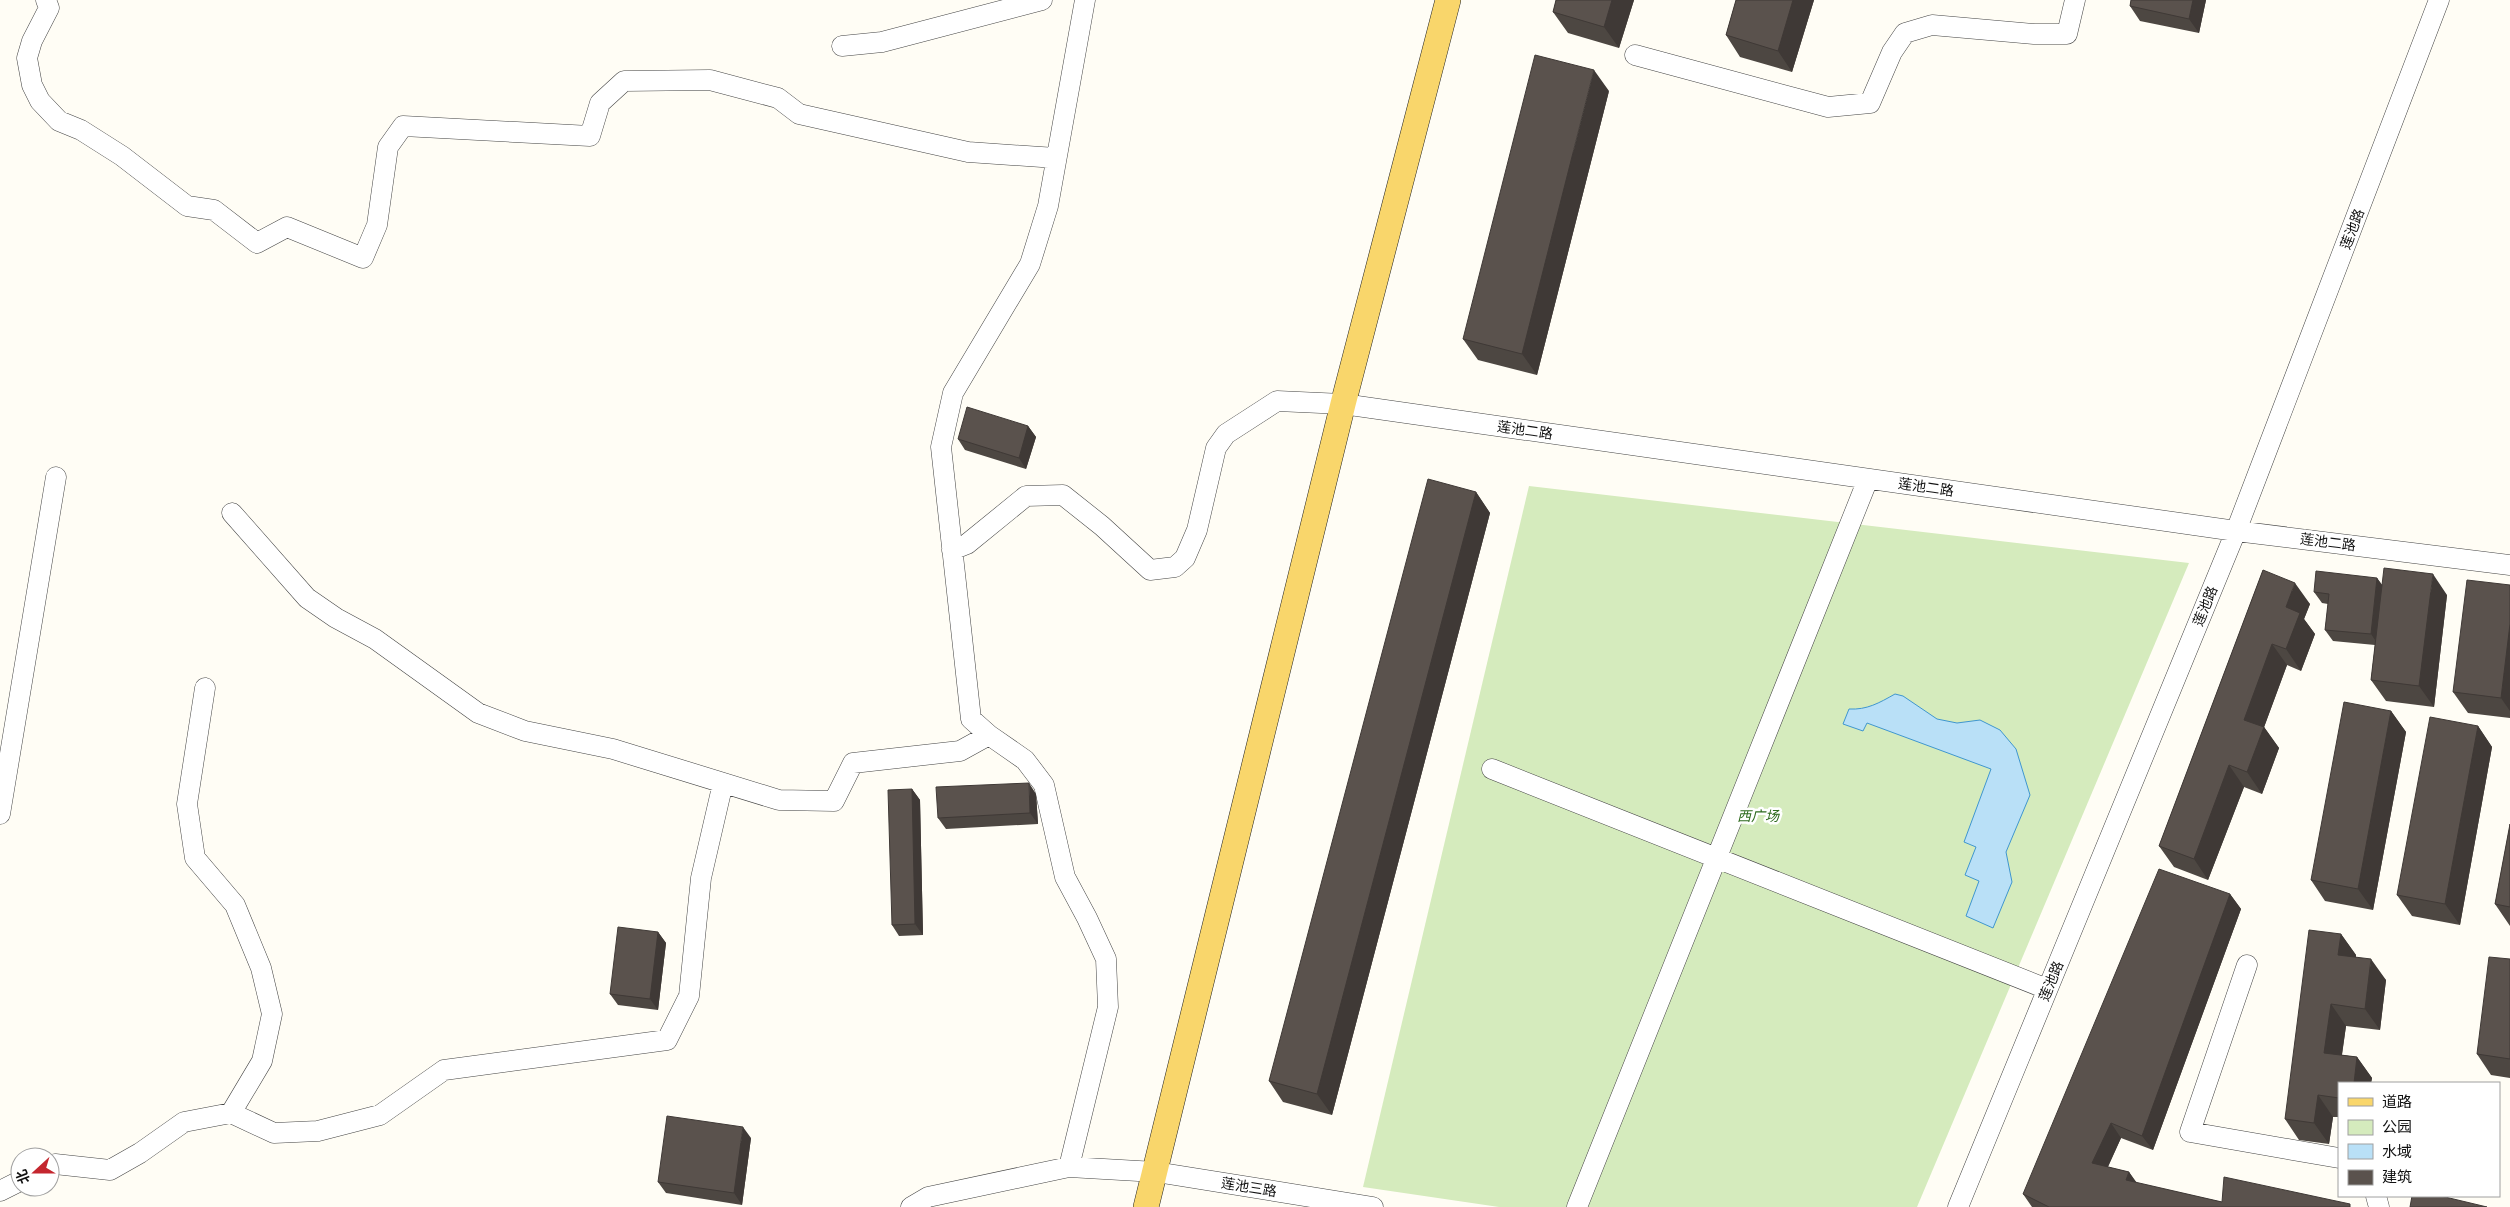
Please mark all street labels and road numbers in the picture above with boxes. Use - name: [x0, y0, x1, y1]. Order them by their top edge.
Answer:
- street label: 莲池路: [2336, 206, 2368, 252]
- street label: 莲池二路: [1496, 417, 1554, 443]
- street label: 莲池二路: [1897, 474, 1955, 500]
- street label: 莲池二路: [2299, 530, 2357, 554]
- street label: 莲池路: [2189, 583, 2221, 629]
- street label: 莲池路: [2035, 958, 2067, 1004]
- street label: 莲池三路: [1220, 1174, 1278, 1200]

